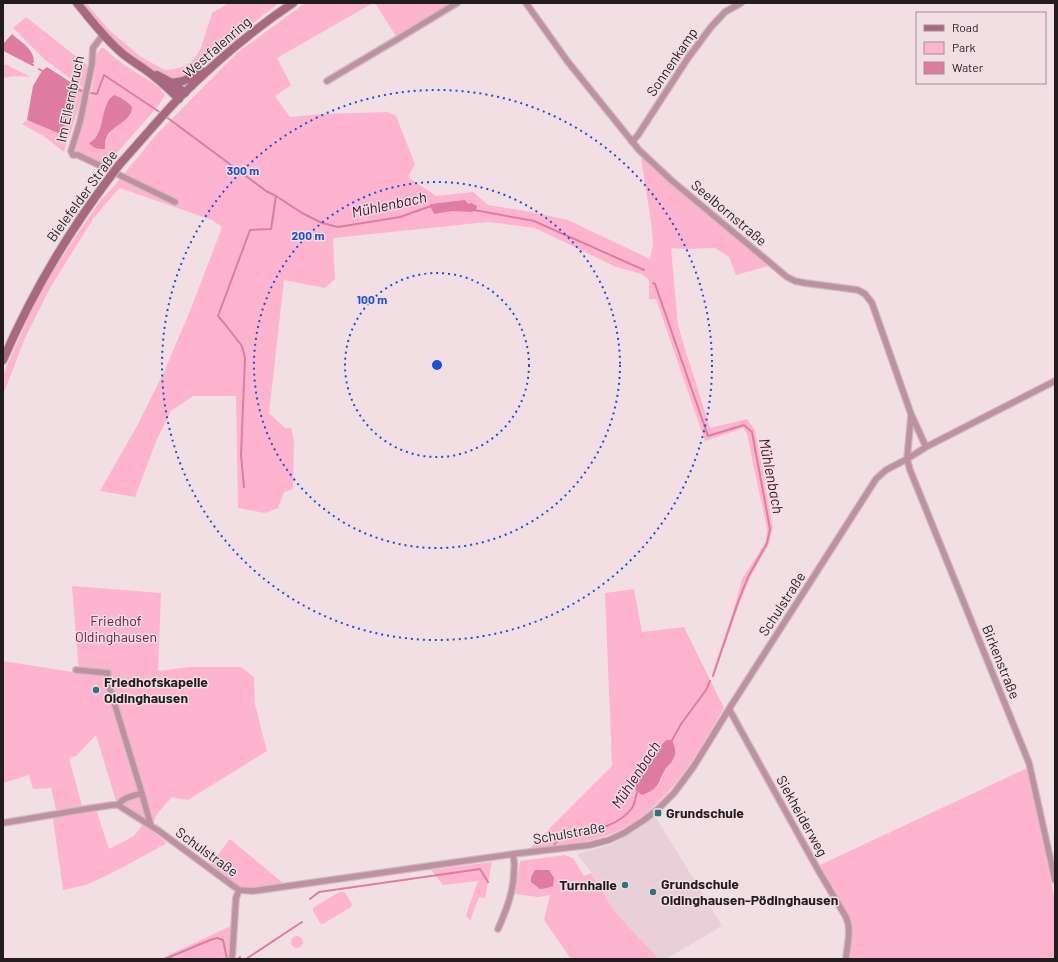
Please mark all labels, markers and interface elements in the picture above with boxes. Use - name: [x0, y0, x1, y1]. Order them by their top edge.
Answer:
- street label: Westfalenring: [179, 12, 254, 81]
- legend: [916, 12, 1046, 84]
- text: Road: [952, 20, 979, 34]
- street label: Sonnenkamp: [642, 24, 701, 99]
- text: Park: [952, 40, 976, 54]
- street label: Im Ellernbruch: [52, 54, 87, 144]
- text: Water: [952, 60, 984, 74]
- street label: Bielefelder Straße: [43, 147, 121, 245]
- text: 300 m: [227, 163, 259, 177]
- street label: Seelbornstraße: [688, 176, 771, 249]
- water label: Mühlenbach: [350, 187, 428, 221]
- text: 200 m: [292, 228, 324, 242]
- text: 100 m: [357, 292, 387, 306]
- centre of rings: [430, 358, 444, 372]
- water label: Mühlenbach: [756, 437, 788, 515]
- street label: Schulstraße: [755, 568, 809, 639]
- park label: Friedhof Oldinghausen: [75, 612, 157, 645]
- street label: Birkenstraße: [979, 622, 1024, 701]
- place label: Friedhofskapelle Oldinghausen: [104, 673, 208, 706]
- marker: Friedhofskapelle Oldinghausen: [91, 685, 101, 695]
- water label: Mühlenbach: [607, 737, 664, 811]
- street label: Siekheiderweg: [773, 772, 832, 859]
- place label: Grundschule: [666, 804, 744, 821]
- marker: Grundschule: [653, 808, 663, 818]
- street label: Schulstraße: [531, 818, 606, 847]
- street label: Schulstraße: [173, 823, 242, 880]
- place label: Grundschule Oldinghausen-Pödinghausen: [661, 875, 838, 908]
- place label: Turnhalle: [559, 876, 617, 893]
- marker: Turnhalle: [620, 880, 630, 890]
- marker: Grundschule Oldinghausen-Pödinghausen: [648, 887, 658, 897]

